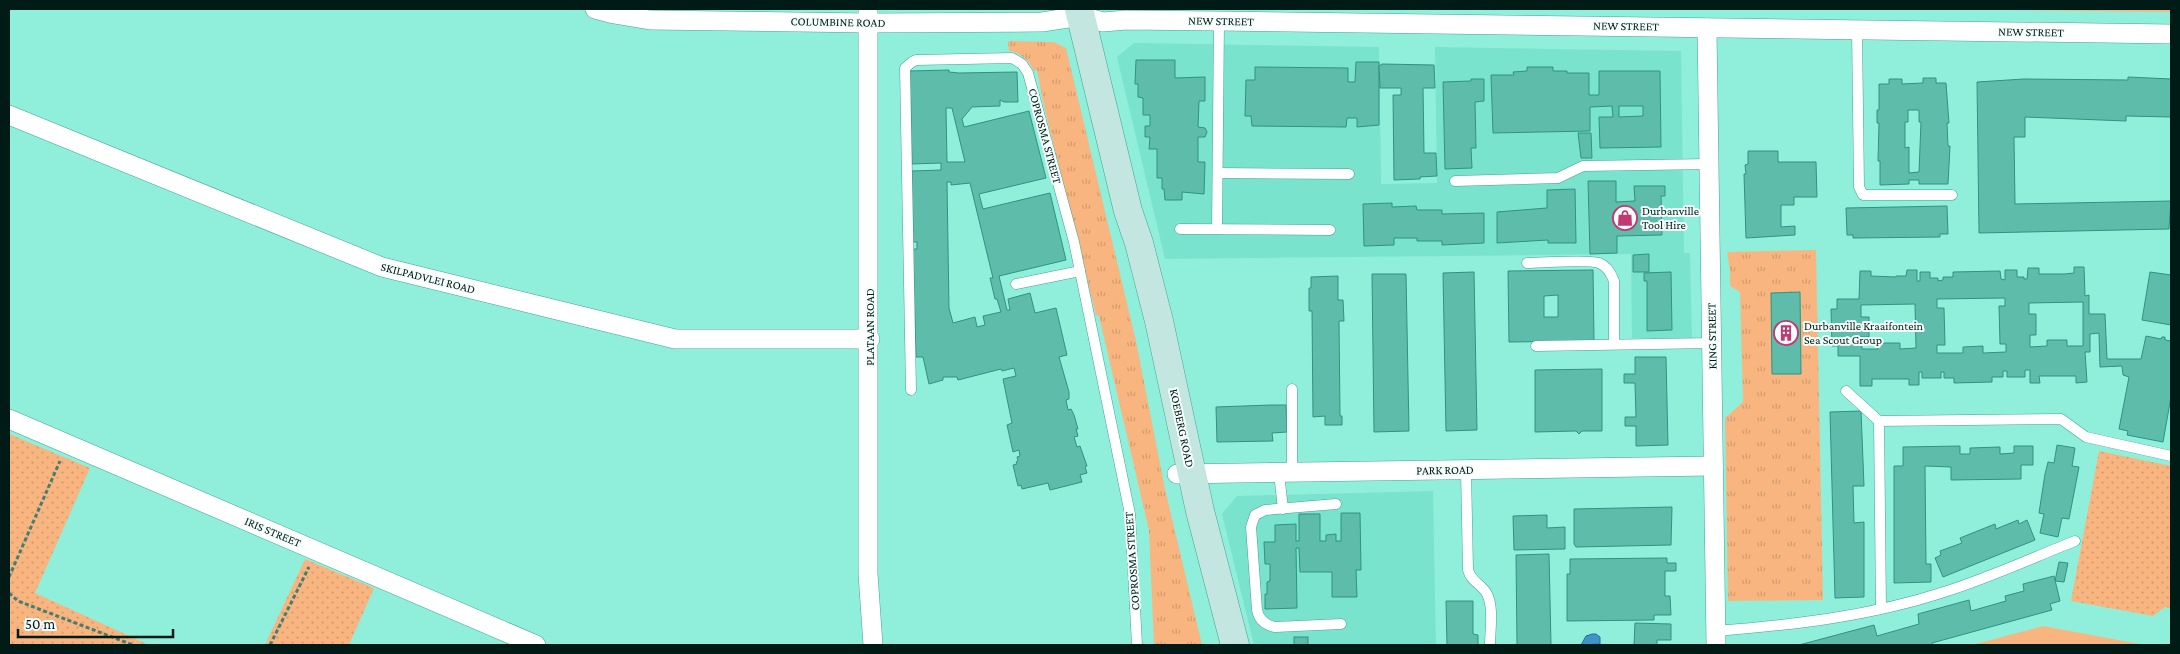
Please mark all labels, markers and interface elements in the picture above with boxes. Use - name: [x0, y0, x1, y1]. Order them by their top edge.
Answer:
- street label: NEW STREET: [1188, 13, 1254, 29]
- street label: COLUMBINE ROAD: [790, 14, 886, 30]
- street label: NEW STREET: [1593, 18, 1659, 34]
- street label: NEW STREET: [1998, 24, 2064, 40]
- street label: COPROSMA STREET: [1025, 87, 1065, 186]
- place label: Durbanville Tool Hire: [1642, 204, 1699, 232]
- shop icon: Durbanville Tool Hire: [1612, 205, 1638, 231]
- street label: SKILPADVLEI ROAD: [379, 259, 477, 297]
- street label: PLATAAN ROAD: [863, 288, 877, 366]
- street label: KING STREET: [1704, 302, 1720, 369]
- place label: Durbanville Kraaifontein Sea Scout Group: [1804, 319, 1924, 347]
- building icon: Durbanville Kraaifontein Sea Scout Group: [1773, 320, 1799, 346]
- street label: KOEBERG ROAD: [1167, 387, 1197, 469]
- street label: PARK ROAD: [1416, 462, 1474, 478]
- street label: COPROSMA STREET: [1122, 511, 1142, 611]
- street label: IRIS STREET: [243, 514, 304, 550]
- scale bar: [18, 606, 172, 638]
- text: 50 m: [25, 616, 55, 632]

